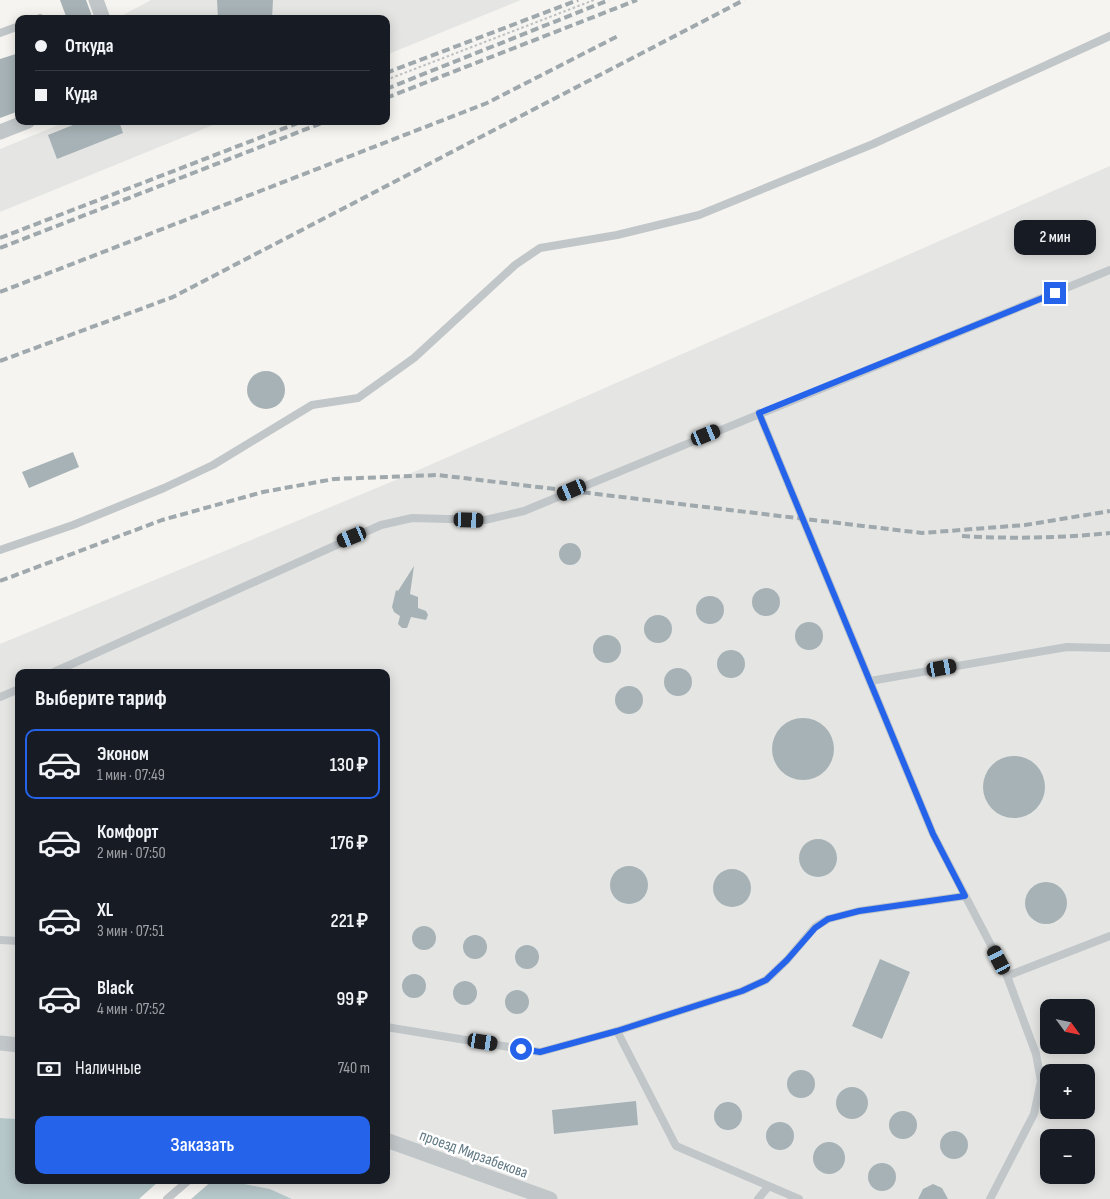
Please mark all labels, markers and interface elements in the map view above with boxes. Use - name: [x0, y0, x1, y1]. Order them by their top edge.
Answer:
- text: Откуда: [65, 35, 114, 58]
- text: Куда: [65, 83, 98, 106]
- callout: 2 мин: [1014, 220, 1096, 256]
- text: 2 мин: [1039, 228, 1071, 247]
- route end: [1044, 282, 1066, 304]
- car: [689, 422, 722, 448]
- car: [555, 477, 588, 503]
- car: [453, 512, 484, 528]
- car: [335, 524, 368, 550]
- car: [925, 658, 958, 678]
- text: Выберите тариф: [35, 685, 167, 712]
- icon: car: [37, 742, 82, 787]
- text: Эконом: [97, 743, 149, 766]
- text: 130 ₽: [330, 754, 368, 777]
- text: 1 мин · 07:49: [97, 766, 165, 785]
- icon: car: [37, 820, 82, 865]
- text: Комфорт: [97, 821, 159, 844]
- text: 176 ₽: [330, 832, 368, 855]
- text: 2 мин · 07:50: [97, 844, 166, 863]
- icon: car: [37, 898, 82, 943]
- text: XL: [97, 899, 113, 922]
- text: 221 ₽: [331, 910, 368, 933]
- text: 3 мин · 07:51: [97, 922, 164, 941]
- car: [985, 943, 1012, 977]
- icon: car: [37, 976, 82, 1021]
- text: Black: [97, 977, 134, 1000]
- text: 99 ₽: [336, 988, 368, 1011]
- north arrow: [1040, 999, 1095, 1054]
- map controls: [1040, 999, 1095, 1184]
- text: 4 мин · 07:52: [97, 1000, 165, 1019]
- car: [467, 1032, 498, 1052]
- route start: [510, 1038, 532, 1060]
- icon: cash: [35, 1055, 63, 1083]
- text: Наличные: [75, 1057, 141, 1080]
- text: 740 m: [338, 1059, 370, 1078]
- button: +: [1040, 1064, 1095, 1119]
- button: Заказать: [35, 1116, 370, 1174]
- street label: проезд Мирзабекова: [417, 1126, 530, 1183]
- button: −: [1040, 1129, 1095, 1184]

